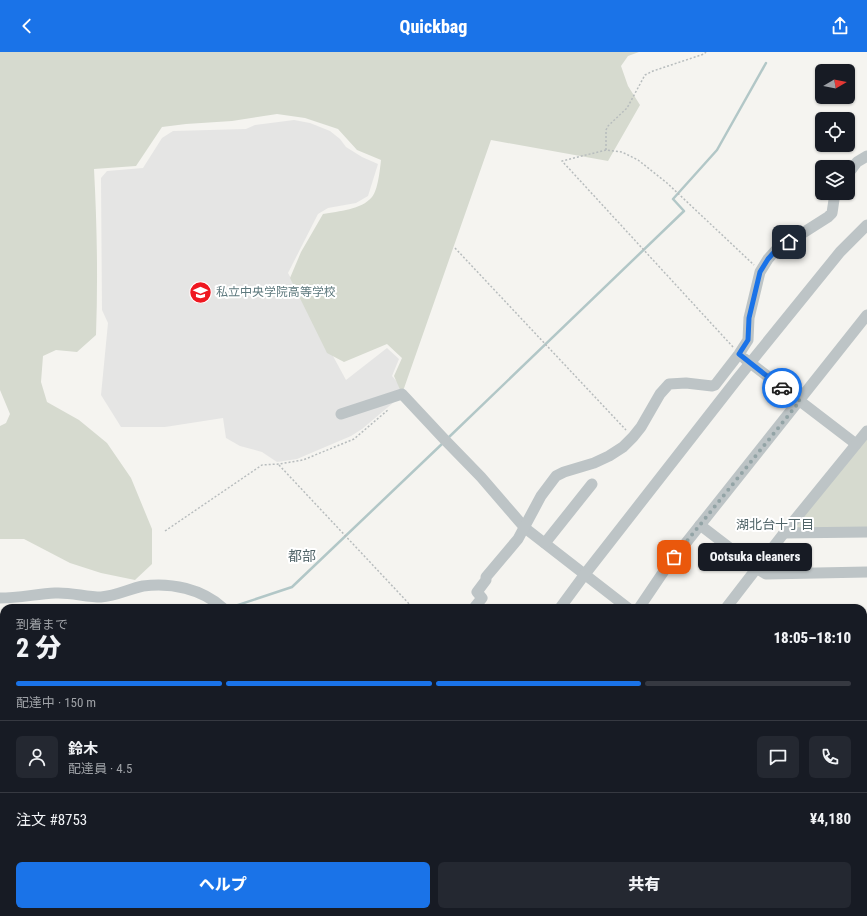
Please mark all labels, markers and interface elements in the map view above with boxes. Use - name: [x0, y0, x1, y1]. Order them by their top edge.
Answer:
- icon: back: [16, 15, 38, 37]
- icon: share: [829, 15, 851, 37]
- text: Quickbag: [400, 16, 467, 37]
- north arrow: [815, 64, 855, 104]
- map controls: [815, 64, 855, 200]
- button: locate: [815, 112, 855, 152]
- button: layers: [815, 160, 855, 200]
- pin: [772, 225, 806, 259]
- icon: home: [778, 231, 800, 253]
- school or university icon: 私立中央学院高等学校: [187, 279, 213, 305]
- place label: 私立中央学院高等学校: [216, 285, 336, 299]
- courier: [762, 368, 802, 408]
- icon: car: [771, 377, 793, 399]
- district label: 湖北台十丁目: [736, 517, 814, 532]
- pin: [657, 540, 691, 574]
- callout: Ootsuka cleaners: [698, 543, 812, 571]
- icon: bag: [663, 546, 685, 568]
- district label: 都部: [288, 548, 316, 564]
- text: Ootsuka cleaners: [710, 549, 800, 564]
- text: 到着まで: [16, 617, 68, 632]
- text: 18:05–18:10: [773, 629, 851, 647]
- text: 2 分: [16, 633, 61, 663]
- text: 配達中 · 150 m: [16, 695, 96, 710]
- button: person: [16, 736, 58, 778]
- button: chat: [757, 736, 799, 778]
- button: phone: [809, 736, 851, 778]
- text: 鈴木: [68, 740, 98, 758]
- text: 配達員 · 4.5: [68, 761, 132, 776]
- text: ¥4,180: [810, 810, 851, 828]
- text: 注文 #8753: [16, 811, 87, 829]
- button: ヘルプ: [16, 862, 430, 908]
- button: 共有: [438, 862, 851, 908]

